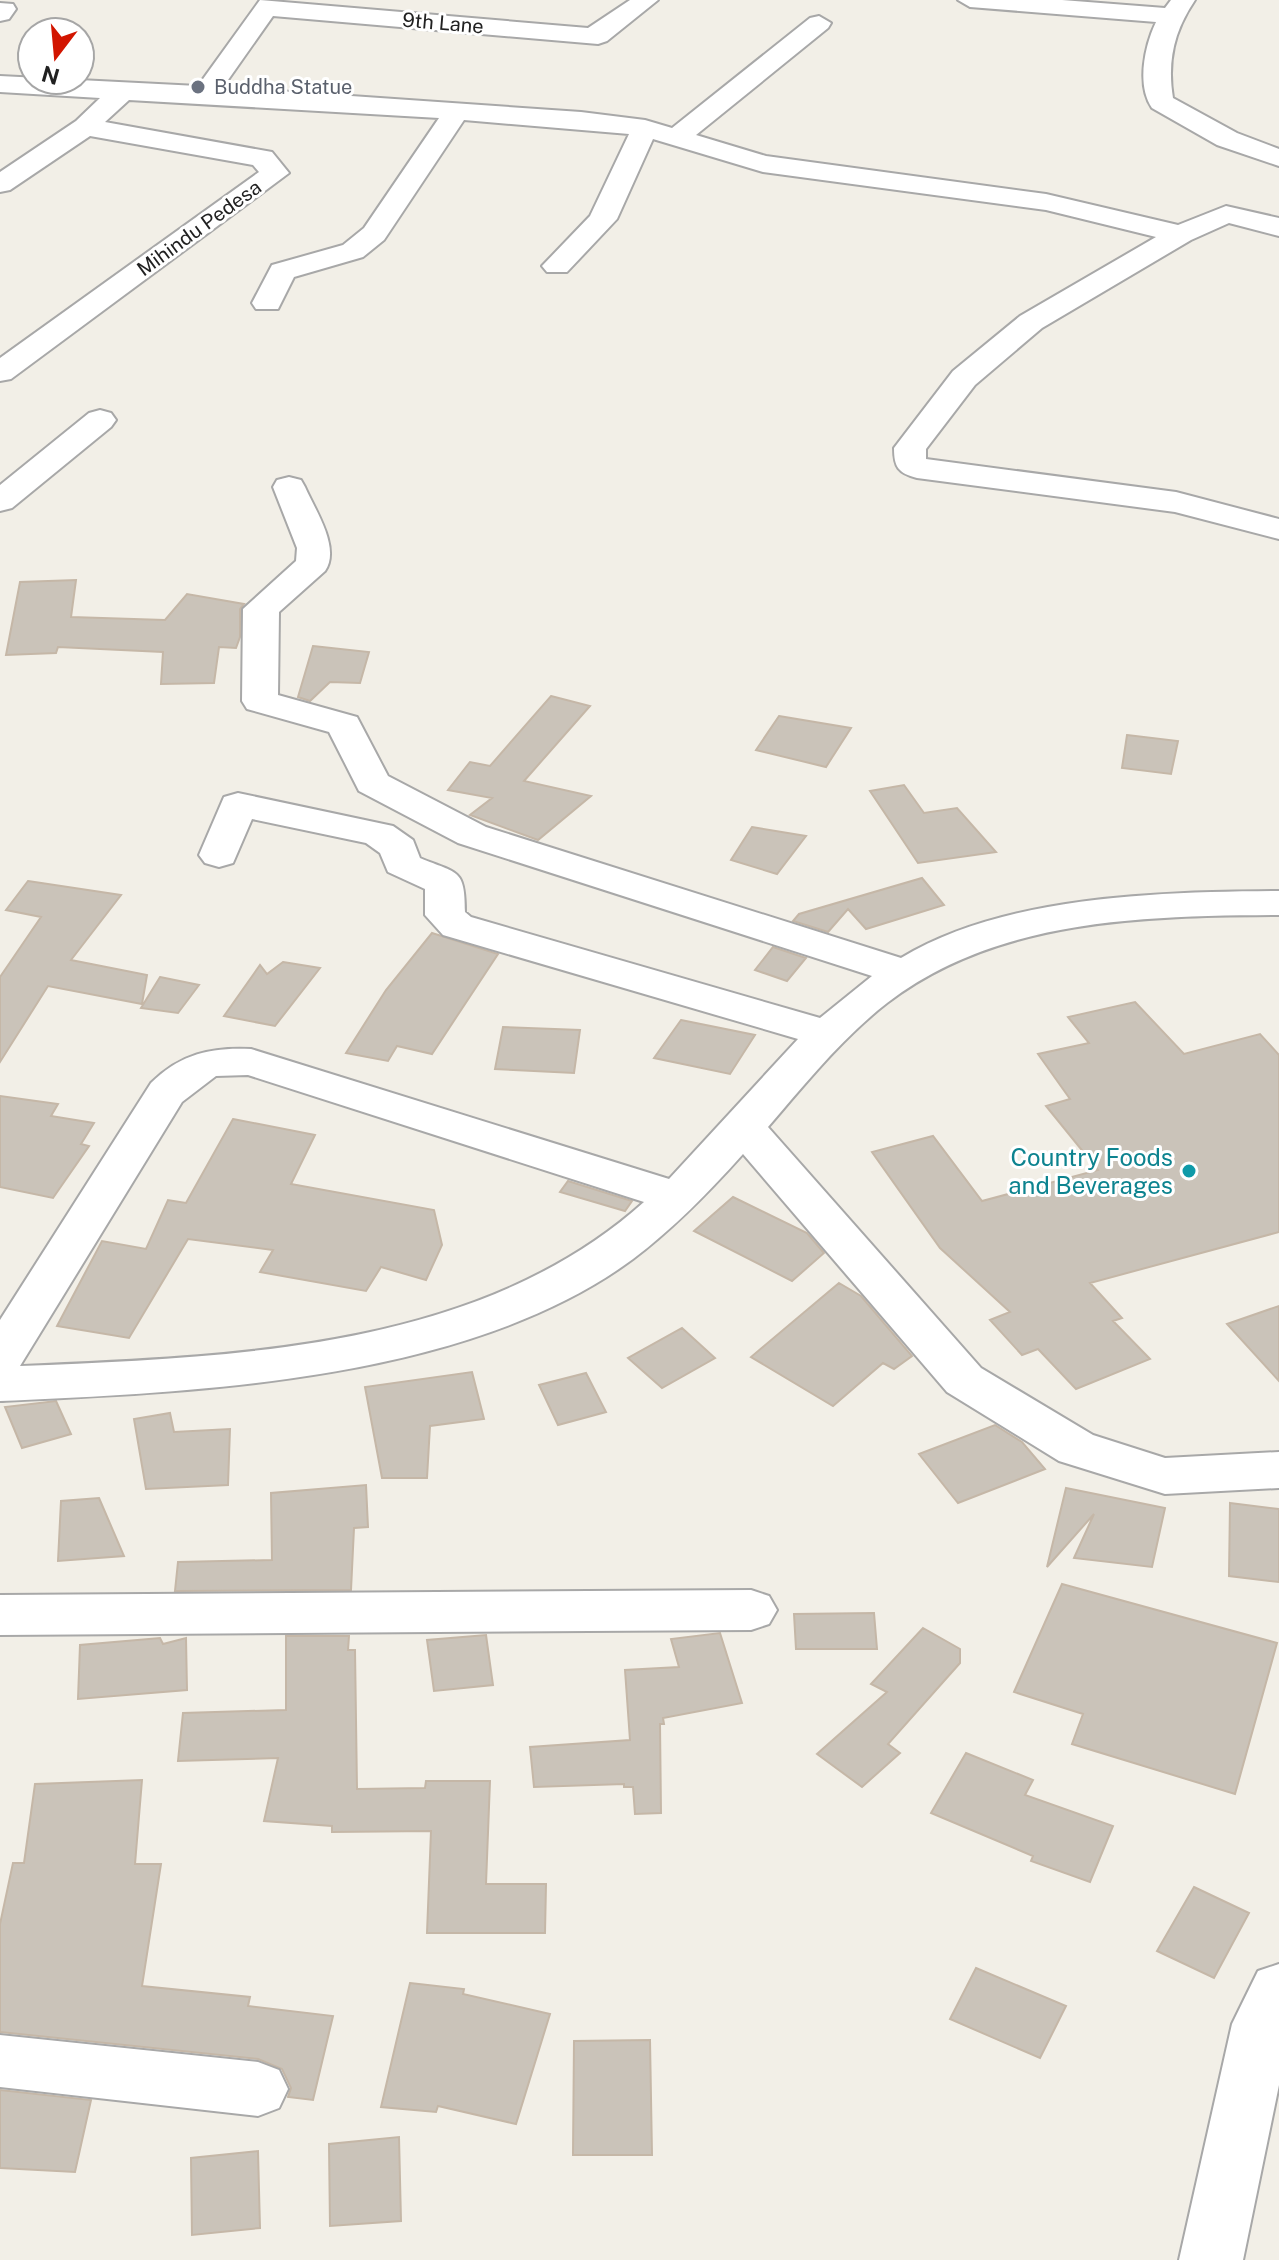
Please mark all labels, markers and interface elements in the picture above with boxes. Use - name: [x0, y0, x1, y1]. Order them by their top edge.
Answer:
- street label: 9th Lane: [401, 7, 485, 39]
- north arrow: [16, 16, 96, 96]
- text: N: [39, 60, 62, 90]
- place label: Buddha Statue: [214, 75, 352, 99]
- marker: Buddha Statue: [189, 78, 207, 96]
- street label: Mihindu Pedesa: [132, 175, 266, 281]
- place label: Country Foods and Beverages: [1008, 1143, 1173, 1199]
- marker: Country Foods and Beverages: [1180, 1162, 1198, 1180]

